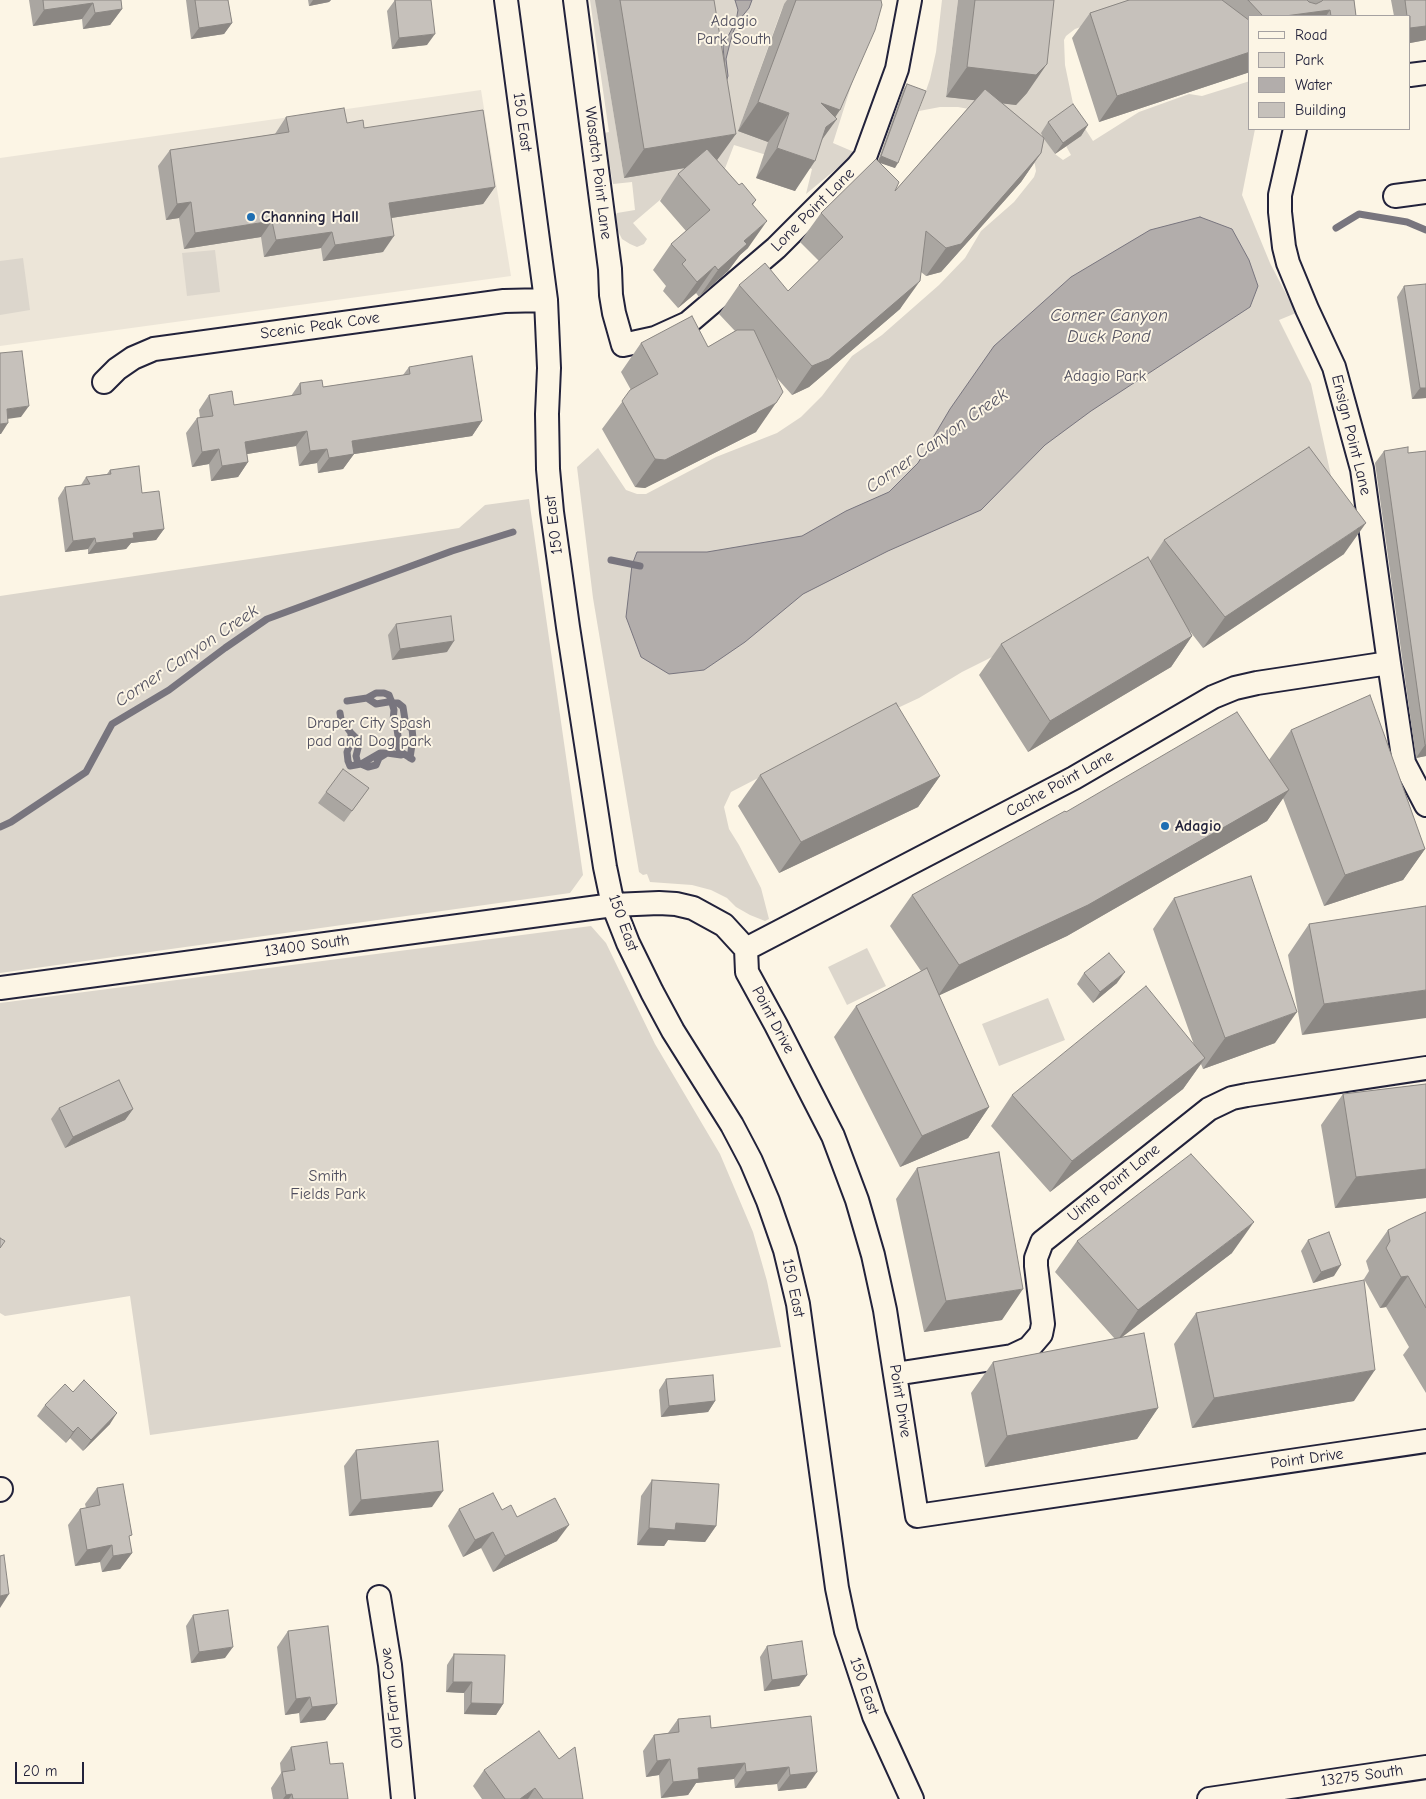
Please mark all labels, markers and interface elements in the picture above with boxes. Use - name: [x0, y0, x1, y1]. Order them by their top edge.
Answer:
- park label: Adagio Park South: [697, 11, 771, 49]
- legend: [1248, 15, 1411, 130]
- text: Road: [1295, 26, 1327, 44]
- text: Park: [1295, 51, 1324, 69]
- text: Water: [1295, 76, 1332, 94]
- street label: 150 East: [508, 91, 536, 153]
- text: Building: [1295, 101, 1346, 119]
- street label: Wasatch Point Lane: [580, 106, 616, 240]
- street label: Lone Point Lane: [767, 164, 859, 256]
- place label: Channing Hall: [261, 207, 359, 227]
- marker: Channing Hall: [245, 211, 257, 223]
- water label: Corner Canyon Duck Pond: [1050, 305, 1168, 348]
- street label: Scenic Peak Cove: [259, 308, 381, 344]
- park label: Adagio Park: [1064, 366, 1146, 386]
- street label: Ensign Point Lane: [1327, 373, 1375, 497]
- water label: Corner Canyon Creek: [862, 384, 1012, 498]
- street label: 150 East: [541, 494, 567, 556]
- water label: Corner Canyon Creek: [111, 600, 263, 712]
- park label: Draper City Spash pad and Dog park: [307, 713, 431, 751]
- street label: Cache Point Lane: [1003, 747, 1117, 821]
- place label: Adagio: [1175, 816, 1221, 836]
- marker: Adagio: [1159, 820, 1171, 832]
- street label: 150 East: [604, 892, 642, 954]
- street label: 13400 South: [263, 931, 351, 961]
- street label: Point Drive: [747, 983, 799, 1057]
- street label: Uinta Point Lane: [1064, 1140, 1164, 1226]
- park label: Smith Fields Park: [290, 1166, 366, 1204]
- street label: 150 East: [777, 1257, 809, 1319]
- street label: Point Drive: [885, 1363, 915, 1439]
- street label: Point Drive: [1269, 1444, 1345, 1474]
- street label: Old Farm Cove: [376, 1646, 408, 1750]
- street label: 150 East: [845, 1655, 883, 1717]
- scale bar: [18, 1752, 86, 1784]
- street label: 13275 South: [1320, 1761, 1404, 1791]
- text: 20 m: [23, 1762, 57, 1780]

